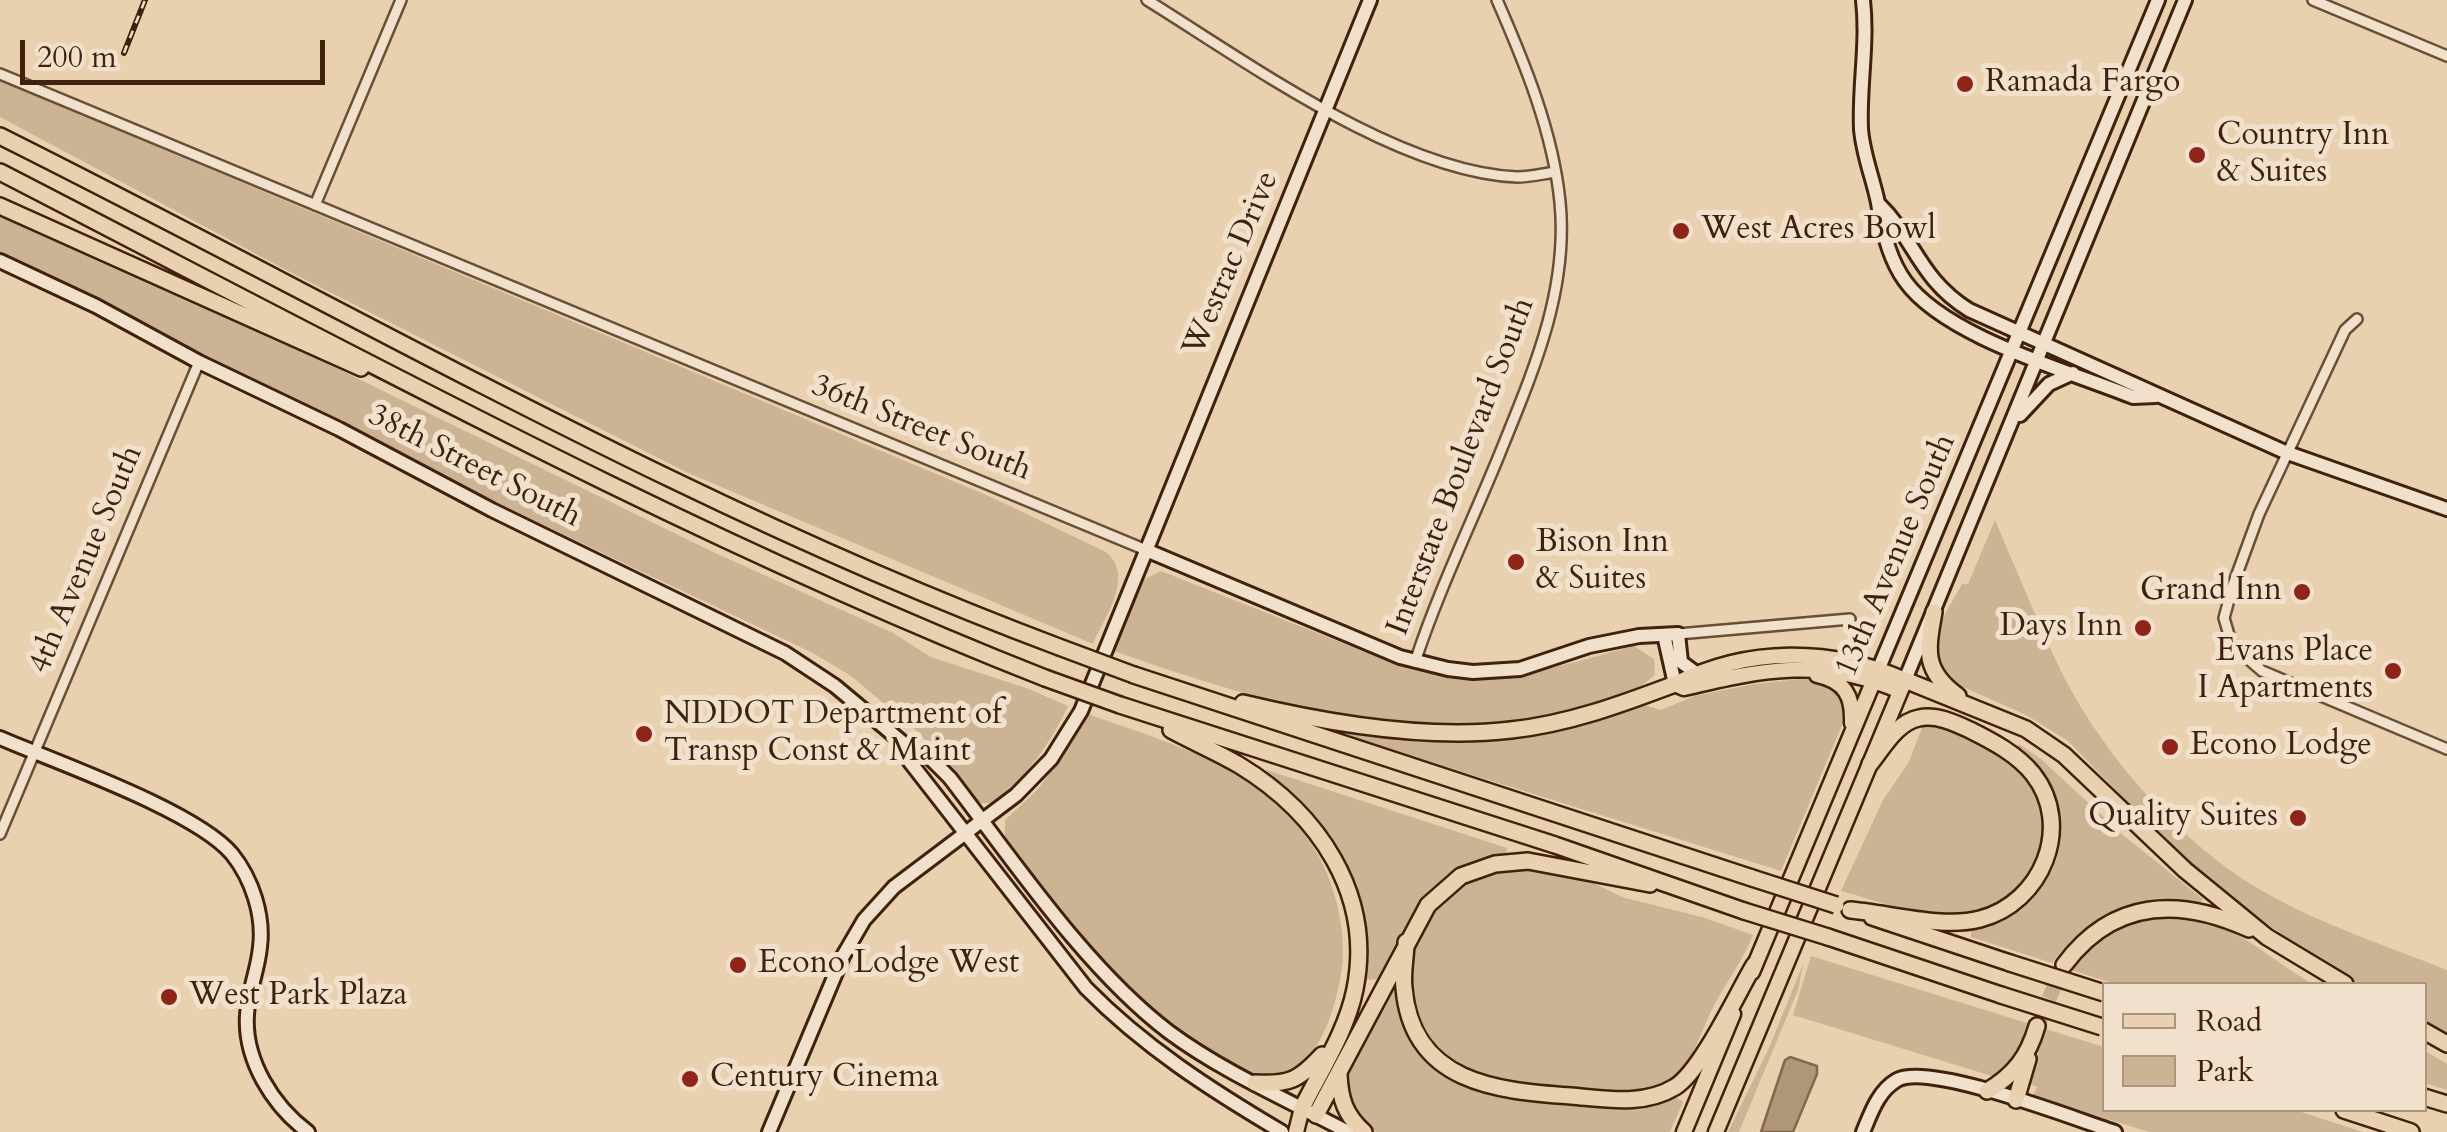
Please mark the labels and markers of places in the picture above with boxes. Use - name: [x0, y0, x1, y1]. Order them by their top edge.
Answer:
- place label: Ramada Fargo: [1985, 65, 2180, 103]
- marker: Ramada Fargo: [1954, 73, 1976, 95]
- place label: Country Inn & Suites: [2217, 118, 2389, 193]
- marker: Country Inn & Suites: [2186, 144, 2208, 166]
- place label: West Acres Bowl: [1701, 212, 1936, 250]
- marker: West Acres Bowl: [1670, 220, 1692, 242]
- place label: Bison Inn & Suites: [1536, 525, 1669, 600]
- marker: Bison Inn & Suites: [1505, 551, 1527, 573]
- place label: Grand Inn: [2140, 573, 2282, 611]
- marker: Grand Inn: [2291, 581, 2313, 603]
- place label: Days Inn: [2000, 609, 2123, 647]
- marker: Days Inn: [2132, 617, 2154, 639]
- place label: Evans Place I Apartments: [2197, 634, 2373, 709]
- marker: Evans Place I Apartments: [2382, 660, 2404, 682]
- place label: NDDOT Department of Transp Const & Maint: [664, 697, 1002, 772]
- marker: NDDOT Department of Transp Const & Maint: [633, 723, 655, 745]
- place label: Econo Lodge: [2190, 728, 2372, 766]
- marker: Econo Lodge: [2159, 736, 2181, 758]
- place label: Quality Suites: [2088, 799, 2278, 837]
- marker: Quality Suites: [2287, 807, 2309, 829]
- place label: Econo Lodge West: [758, 946, 1019, 984]
- marker: Econo Lodge West: [727, 954, 749, 976]
- place label: West Park Plaza: [189, 978, 407, 1016]
- marker: West Park Plaza: [158, 986, 180, 1008]
- place label: Century Cinema: [710, 1060, 939, 1098]
- marker: Century Cinema: [679, 1068, 701, 1090]

